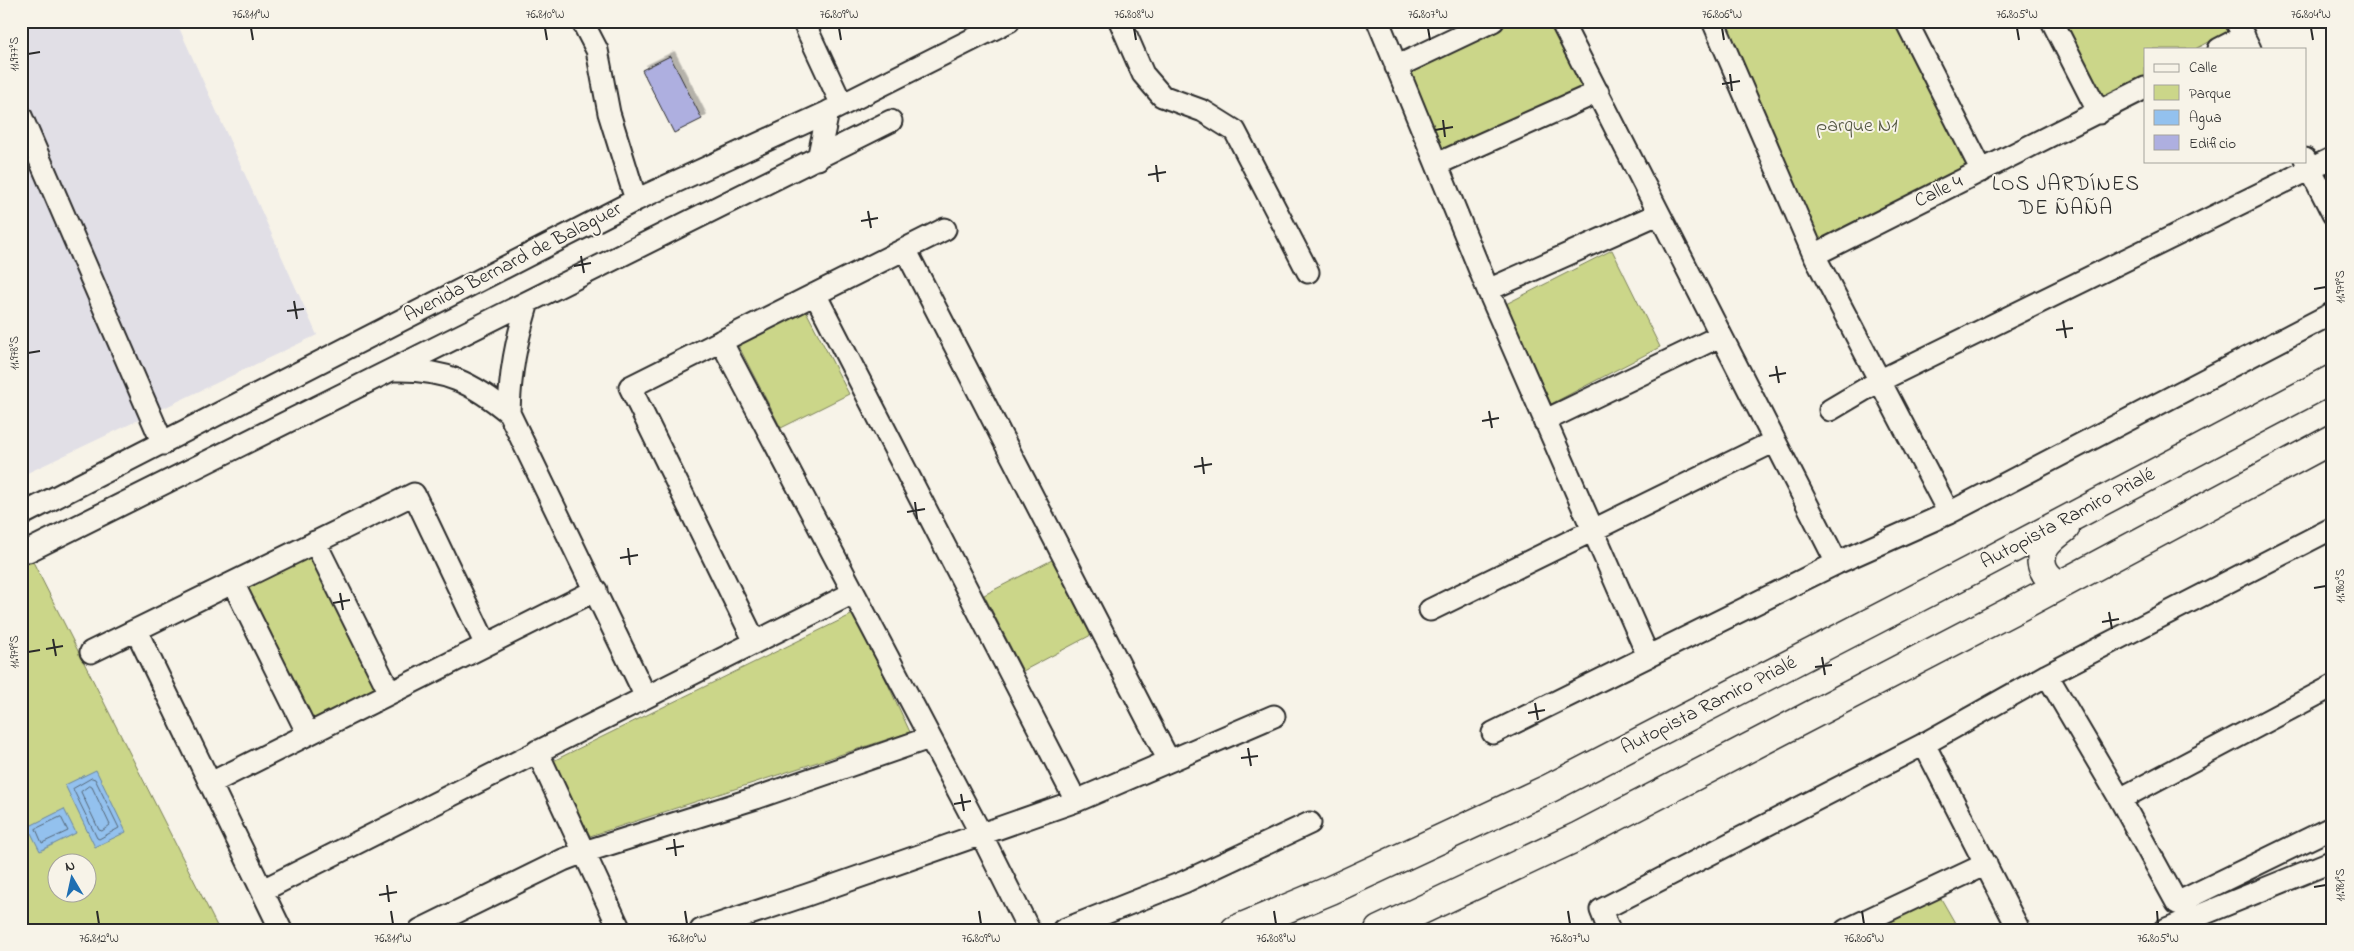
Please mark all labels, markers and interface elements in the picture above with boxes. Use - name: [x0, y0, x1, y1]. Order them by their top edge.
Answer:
- text: 76.811°W: [232, 6, 270, 24]
- text: 76.810°W: [526, 6, 564, 24]
- text: 76.809°W: [820, 6, 858, 24]
- text: 76.808°W: [1114, 6, 1154, 24]
- text: 76.807°W: [1408, 6, 1448, 24]
- text: 76.806°W: [1702, 6, 1742, 24]
- text: 76.805°W: [1996, 6, 2038, 24]
- text: 76.804°W: [2291, 6, 2331, 24]
- text: 11.977°S: [6, 36, 24, 71]
- legend: [2144, 48, 2306, 162]
- text: Calle: [2189, 57, 2217, 79]
- text: Parque: [2189, 83, 2231, 105]
- text: Agua: [2189, 107, 2222, 130]
- park label: parque N1: [1816, 112, 1898, 141]
- text: Edificio: [2189, 133, 2236, 155]
- street label: Calle 4: [1910, 168, 1968, 216]
- district label: LOS JARDÍNES DE ÑAÑA: [1992, 170, 2140, 224]
- street label: Avenida Bernard de Balaguer: [399, 195, 628, 332]
- text: 11.979°S: [2332, 270, 2350, 304]
- text: 11.978°S: [6, 336, 24, 370]
- street label: Autopista Ramiro Prialé: [1976, 461, 2160, 577]
- text: 11.980°S: [2332, 569, 2350, 603]
- text: 11.979°S: [6, 635, 24, 669]
- street label: Autopista Ramiro Prialé: [1616, 649, 1802, 763]
- north arrow: [48, 854, 98, 904]
- text: N: [64, 856, 77, 878]
- text: 11.981°S: [2332, 868, 2350, 901]
- text: 76.812°W: [79, 930, 119, 948]
- text: 76.811°W: [374, 930, 412, 948]
- text: 76.810°W: [668, 930, 706, 948]
- text: 76.809°W: [962, 930, 1000, 948]
- text: 76.808°W: [1256, 930, 1296, 948]
- text: 76.807°W: [1550, 930, 1590, 948]
- text: 76.806°W: [1844, 930, 1884, 948]
- text: 76.805°W: [2137, 930, 2179, 948]

